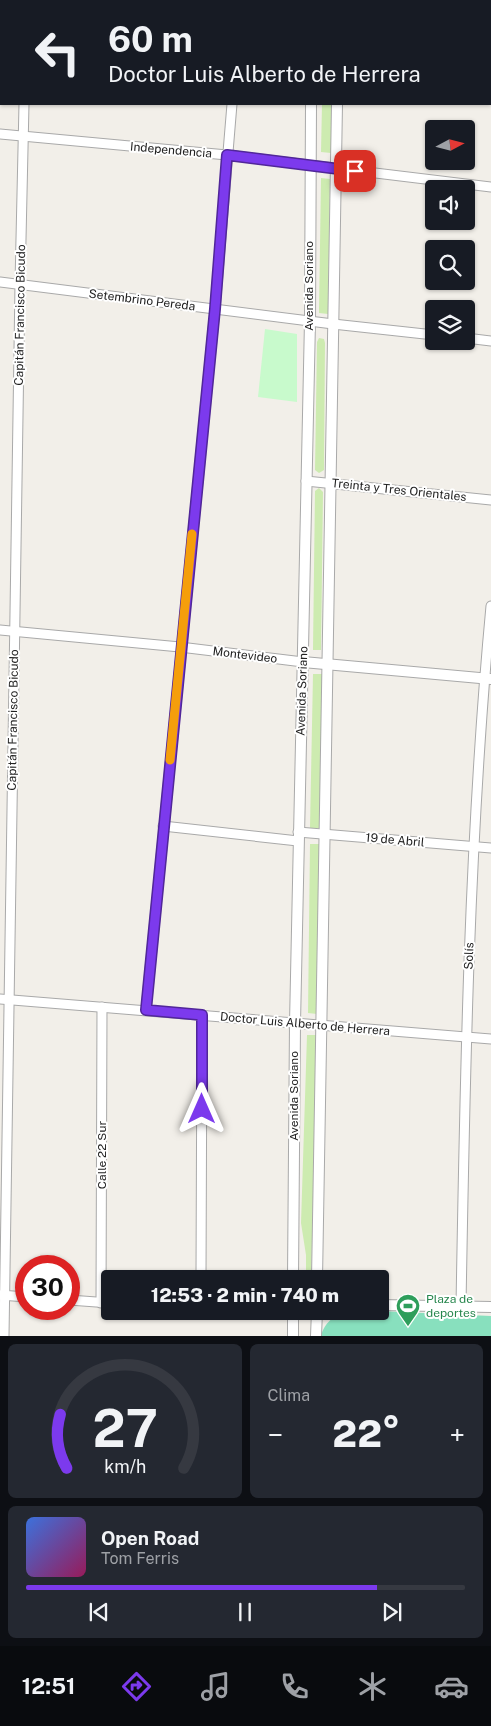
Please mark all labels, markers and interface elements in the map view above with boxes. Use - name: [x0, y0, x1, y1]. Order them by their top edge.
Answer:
- text: 60 m: [108, 19, 193, 60]
- icon: left: [25, 20, 90, 85]
- text: Doctor Luis Alberto de Herrera: [108, 61, 421, 87]
- north arrow: [425, 120, 475, 170]
- map controls: [425, 120, 475, 350]
- street label: Independencia: [130, 139, 212, 161]
- pin: [334, 150, 376, 192]
- icon: arrive: [341, 157, 369, 185]
- button: sound: [425, 180, 475, 230]
- button: search: [425, 240, 475, 290]
- street label: Avenida Soriano: [302, 241, 316, 331]
- street label: Capitán Francisco Bicudo: [12, 244, 28, 386]
- street label: Setembrino Pereda: [88, 287, 196, 313]
- button: layers: [425, 300, 475, 350]
- street label: Treinta y Tres Orientales: [331, 476, 467, 504]
- street label: Montevideo: [212, 644, 278, 666]
- street label: Avenida Soriano: [293, 646, 311, 736]
- street label: Capitán Francisco Bicudo: [5, 649, 21, 791]
- street label: 19 de Abril: [365, 830, 425, 850]
- street label: Solís: [462, 942, 476, 970]
- street label: Doctor Luis Alberto de Herrera: [219, 1010, 391, 1038]
- street label: Avenida Soriano: [287, 1051, 301, 1141]
- position arrow: [175, 1082, 227, 1134]
- street label: Calle 22 Sur: [95, 1121, 109, 1189]
- speed limit sign: 30: [15, 1255, 80, 1320]
- text: 12:53 · 2 min · 740 m: [151, 1284, 339, 1306]
- place label: Plaza de deportes: [426, 1292, 476, 1320]
- sports icon: Plaza de deportes: [395, 1293, 421, 1327]
- text: Clima: [268, 1386, 310, 1405]
- text: 27: [92, 1398, 158, 1459]
- text: 22°: [332, 1411, 400, 1456]
- text: −: [268, 1418, 283, 1451]
- text: +: [449, 1418, 465, 1451]
- text: km/h: [104, 1456, 146, 1477]
- text: Open Road: [101, 1527, 199, 1549]
- text: Tom Ferris: [101, 1549, 179, 1568]
- icon: previous: [85, 1598, 113, 1626]
- icon: pause: [231, 1598, 259, 1626]
- icon: next: [378, 1598, 406, 1626]
- icon: directions: [119, 1669, 154, 1704]
- icon: music: [198, 1669, 233, 1704]
- icon: phone: [277, 1669, 312, 1704]
- icon: climate: [355, 1669, 390, 1704]
- icon: car: [434, 1669, 469, 1704]
- text: 12:51: [22, 1673, 75, 1699]

